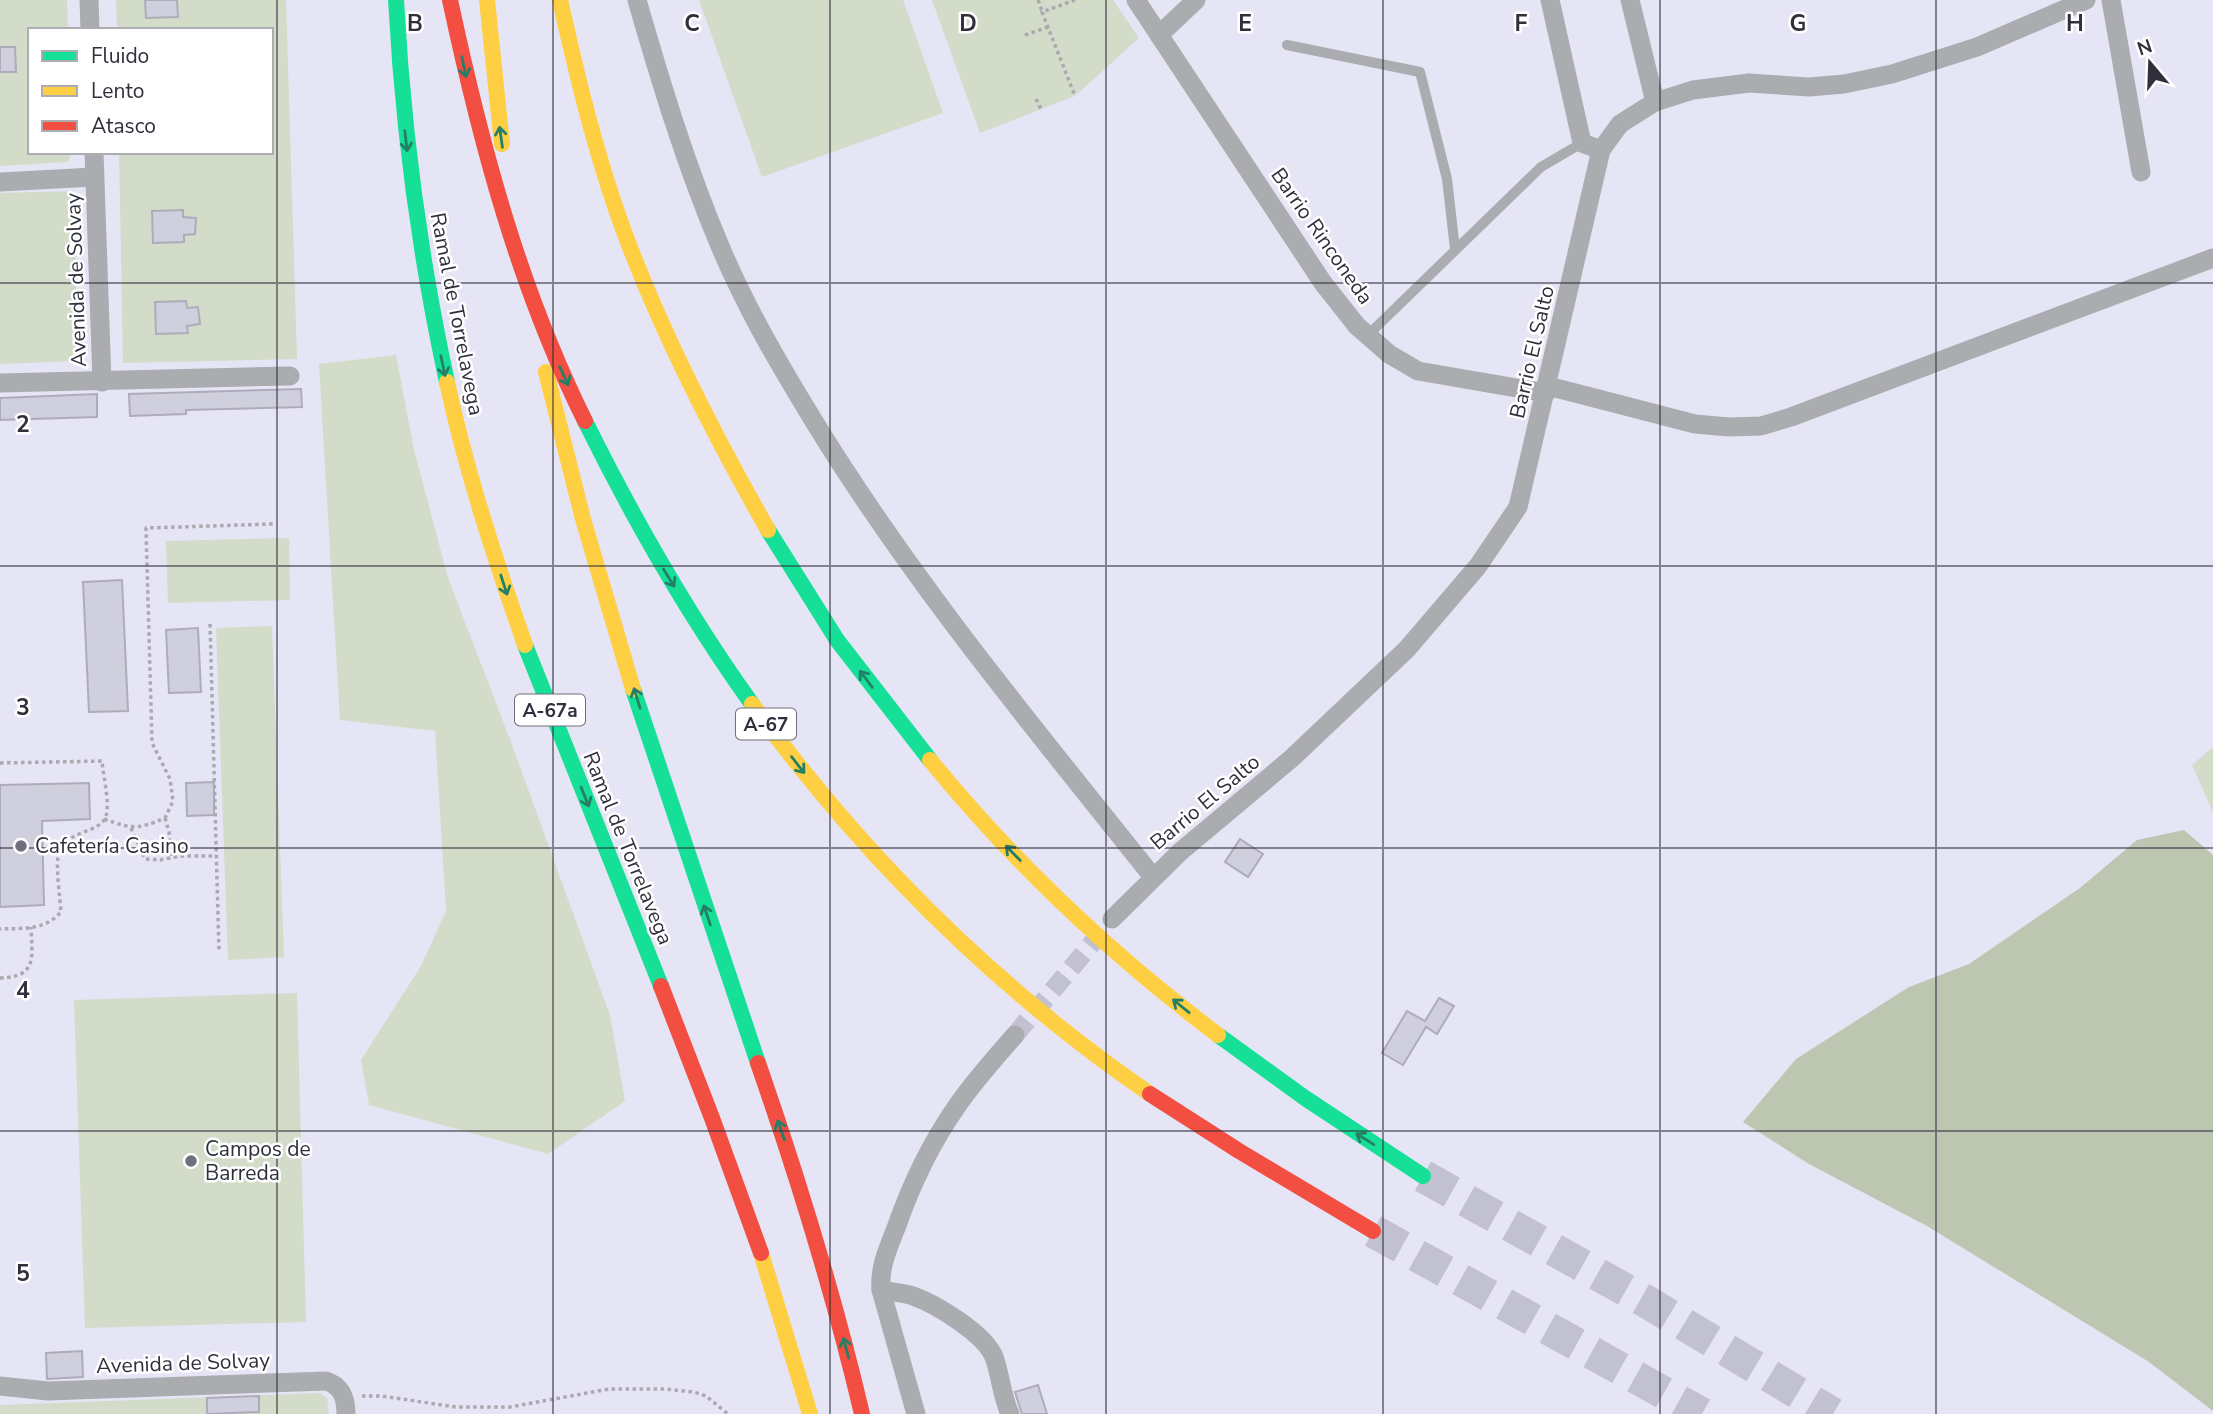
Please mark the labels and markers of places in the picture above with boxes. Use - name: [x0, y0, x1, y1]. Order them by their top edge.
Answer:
- place label: Cafetería Casino: [35, 832, 189, 860]
- marker: Cafetería Casino: [13, 838, 29, 854]
- place label: Campos de Barreda: [205, 1135, 311, 1187]
- marker: Campos de Barreda: [183, 1153, 199, 1169]

